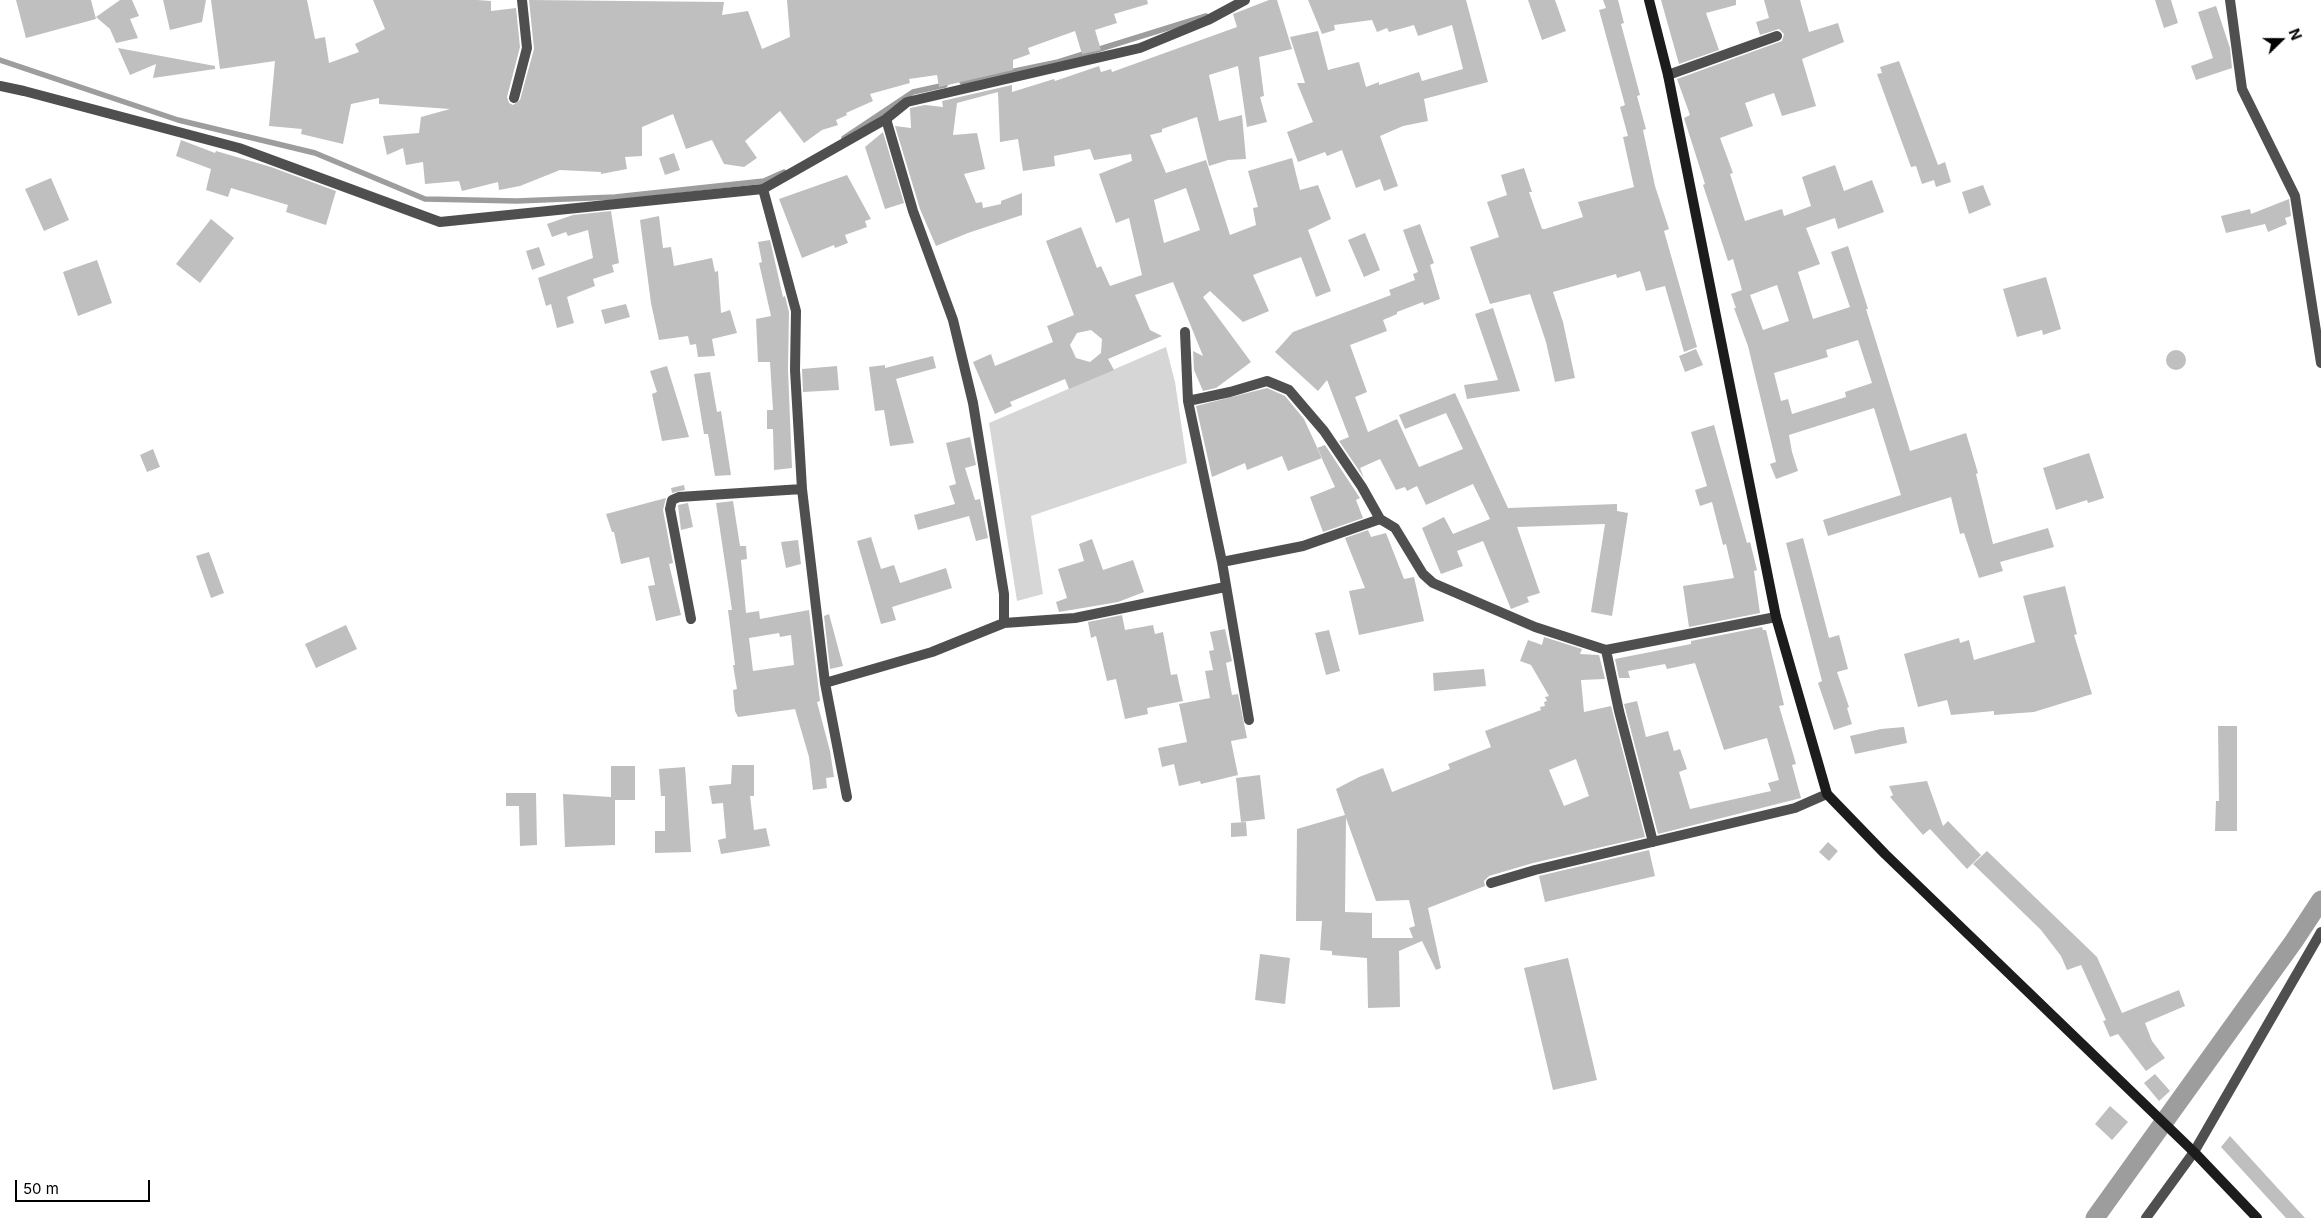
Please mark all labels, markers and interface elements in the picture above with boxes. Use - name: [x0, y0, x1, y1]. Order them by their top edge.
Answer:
- north arrow: [2256, 15, 2306, 65]
- text: N: [2285, 26, 2305, 42]
- scale bar: [18, 1170, 152, 1202]
- text: 50 m: [23, 1179, 59, 1198]

